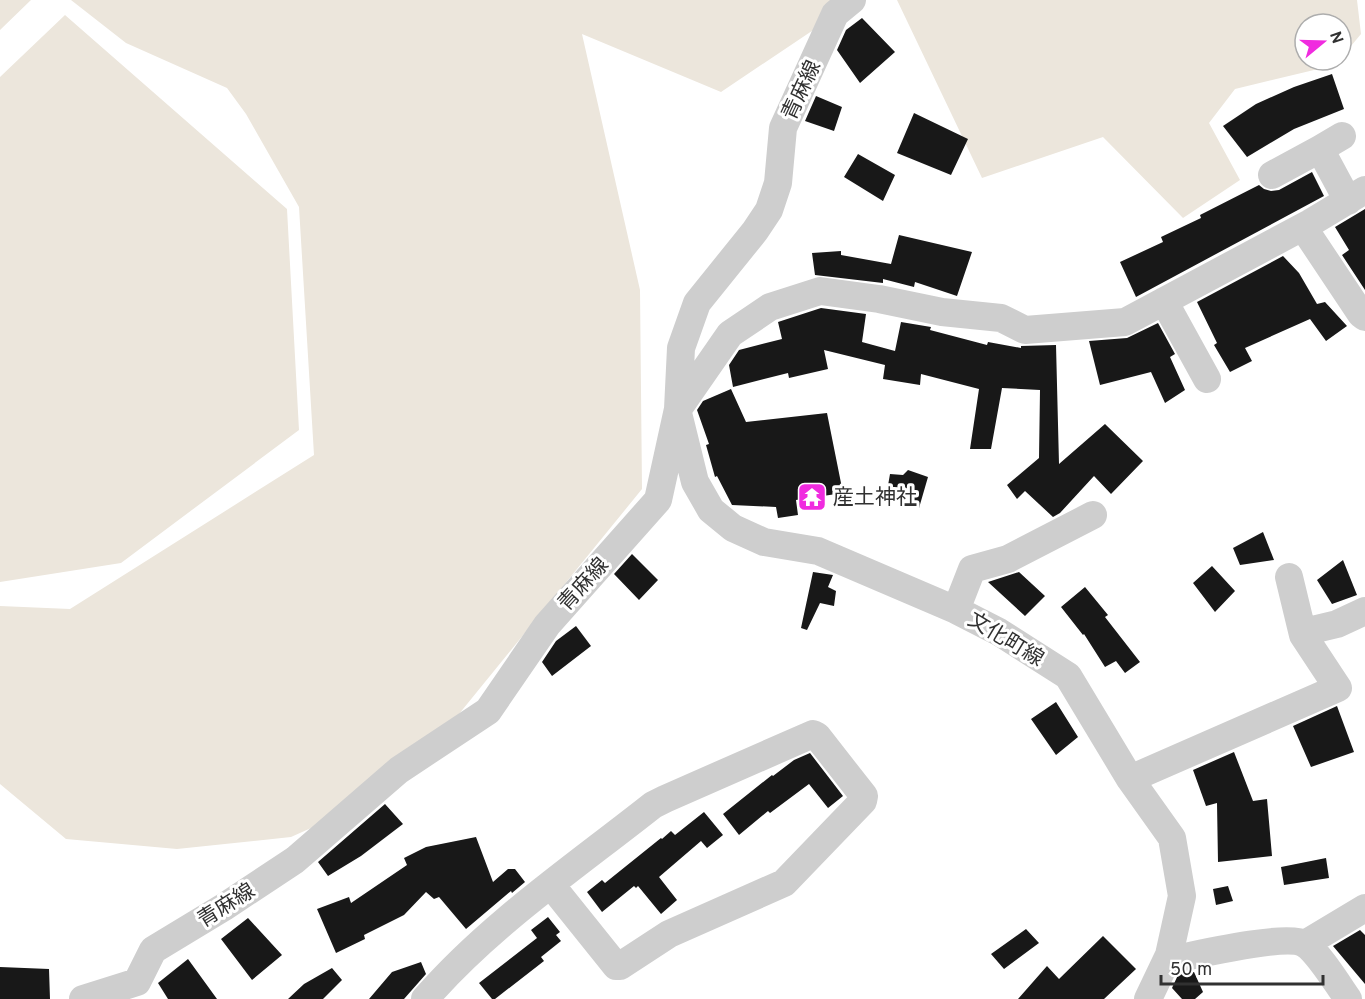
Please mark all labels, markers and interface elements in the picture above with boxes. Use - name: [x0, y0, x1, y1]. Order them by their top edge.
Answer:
- north arrow: [1293, 12, 1353, 72]
- text: N: [1324, 29, 1347, 46]
- street label: 青麻線: [777, 56, 828, 125]
- temple icon: 産土神社: [796, 481, 828, 513]
- place label: 産土神社: [833, 485, 917, 512]
- street label: 青麻線: [553, 553, 615, 617]
- street label: 文化町線: [962, 607, 1048, 673]
- street label: 青麻線: [193, 878, 261, 934]
- scale bar: [1161, 948, 1323, 986]
- text: 50 m: [1170, 959, 1212, 982]

